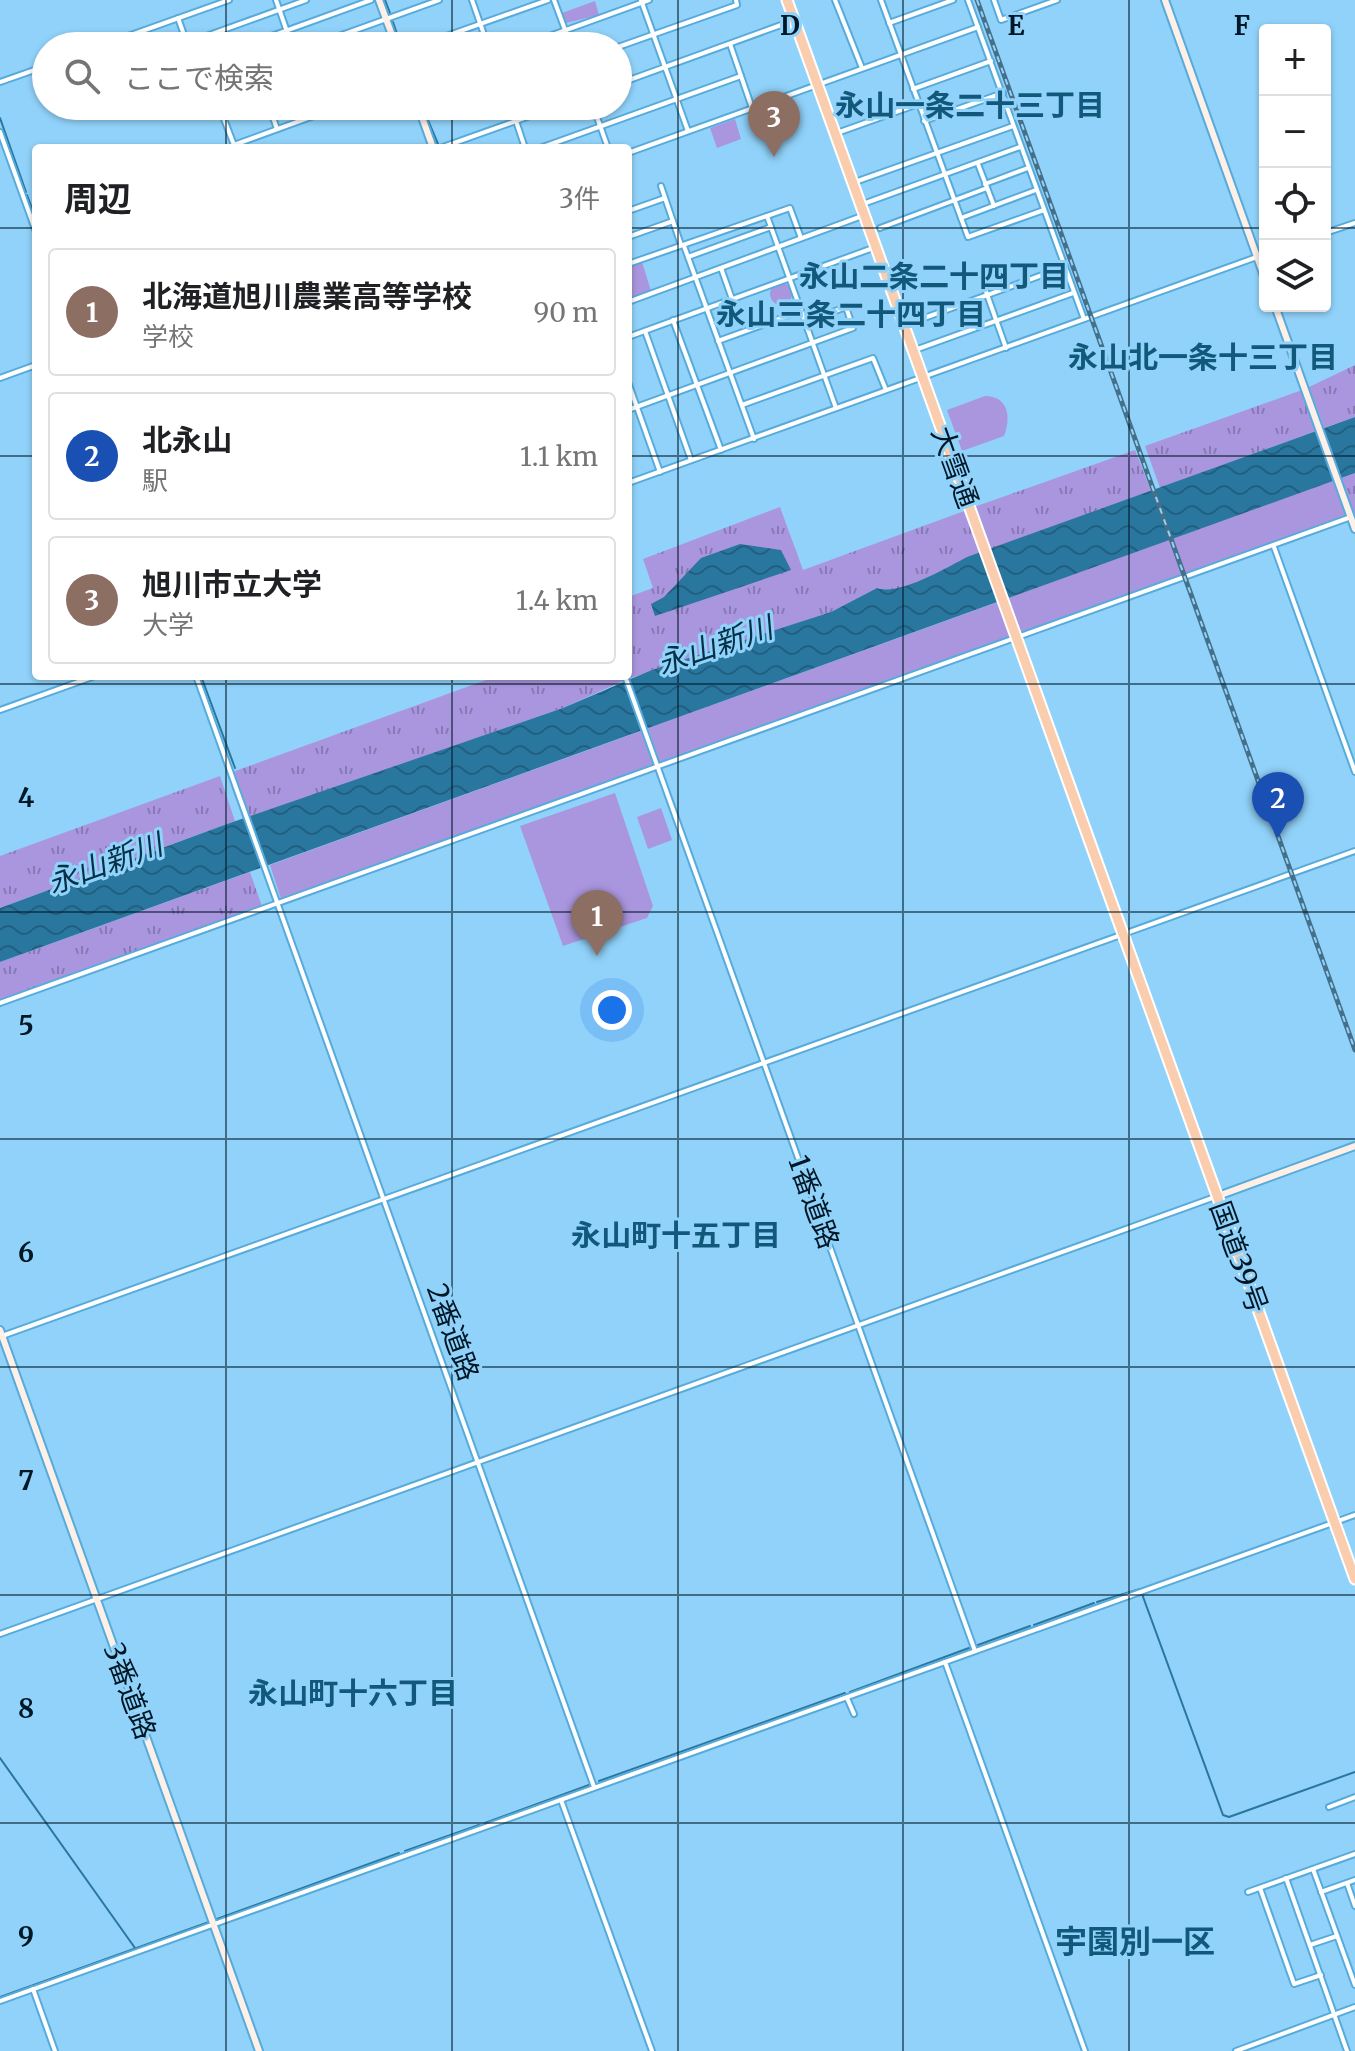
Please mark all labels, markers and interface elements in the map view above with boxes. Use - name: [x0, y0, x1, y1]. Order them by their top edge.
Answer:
- text: D: [780, 9, 800, 42]
- text: E: [1008, 9, 1025, 42]
- text: F: [1234, 9, 1250, 42]
- map controls: [1259, 24, 1331, 312]
- button: +: [1259, 24, 1331, 96]
- search box: [32, 32, 632, 120]
- icon: search: [60, 54, 104, 98]
- text: ここで検索: [124, 59, 274, 97]
- district label: 永山一条二十三丁目: [835, 86, 1105, 124]
- pin: 3: [748, 91, 800, 157]
- button: −: [1259, 96, 1331, 168]
- button: locate: [1259, 168, 1331, 240]
- text: 周辺: [64, 178, 132, 220]
- text: 3件: [559, 182, 600, 215]
- button: layers: [1259, 240, 1331, 312]
- district label: 永山二条二十四丁目: [799, 257, 1069, 295]
- text: 北海道旭川農業高等学校: [142, 277, 472, 315]
- district label: 永山三条二十四丁目: [716, 295, 986, 333]
- text: 1: [86, 296, 98, 329]
- text: 90 m: [534, 296, 598, 329]
- text: 学校: [142, 320, 194, 353]
- district label: 永山北一条十三丁目: [1068, 338, 1338, 376]
- text: 北永山: [142, 421, 232, 459]
- street label: 大雪通: [924, 421, 986, 513]
- text: 2: [84, 440, 100, 473]
- text: 1.1 km: [520, 440, 598, 473]
- text: 駅: [142, 464, 168, 497]
- text: 旭川市立大学: [142, 565, 322, 603]
- text: 3: [85, 584, 99, 617]
- text: 1.4 km: [516, 584, 598, 617]
- water label: 永山新川: [652, 607, 780, 683]
- text: 大学: [142, 608, 194, 641]
- pin: 2: [1252, 772, 1304, 838]
- text: 4: [18, 781, 35, 814]
- water label: 永山新川: [42, 824, 170, 901]
- pin: 1: [571, 890, 623, 956]
- your location: [592, 990, 632, 1030]
- text: 5: [18, 1009, 34, 1042]
- street label: 1番道路: [781, 1150, 847, 1254]
- street label: 国道39号: [1202, 1196, 1276, 1318]
- district label: 永山町十五丁目: [571, 1216, 781, 1254]
- text: 6: [18, 1236, 34, 1269]
- street label: 2番道路: [419, 1279, 487, 1385]
- text: 7: [18, 1464, 34, 1497]
- street label: 3番道路: [96, 1638, 164, 1744]
- district label: 永山町十六丁目: [248, 1674, 458, 1712]
- text: 8: [18, 1692, 34, 1725]
- text: 9: [18, 1920, 34, 1953]
- district label: 宇園別一区: [1055, 1922, 1215, 1962]

